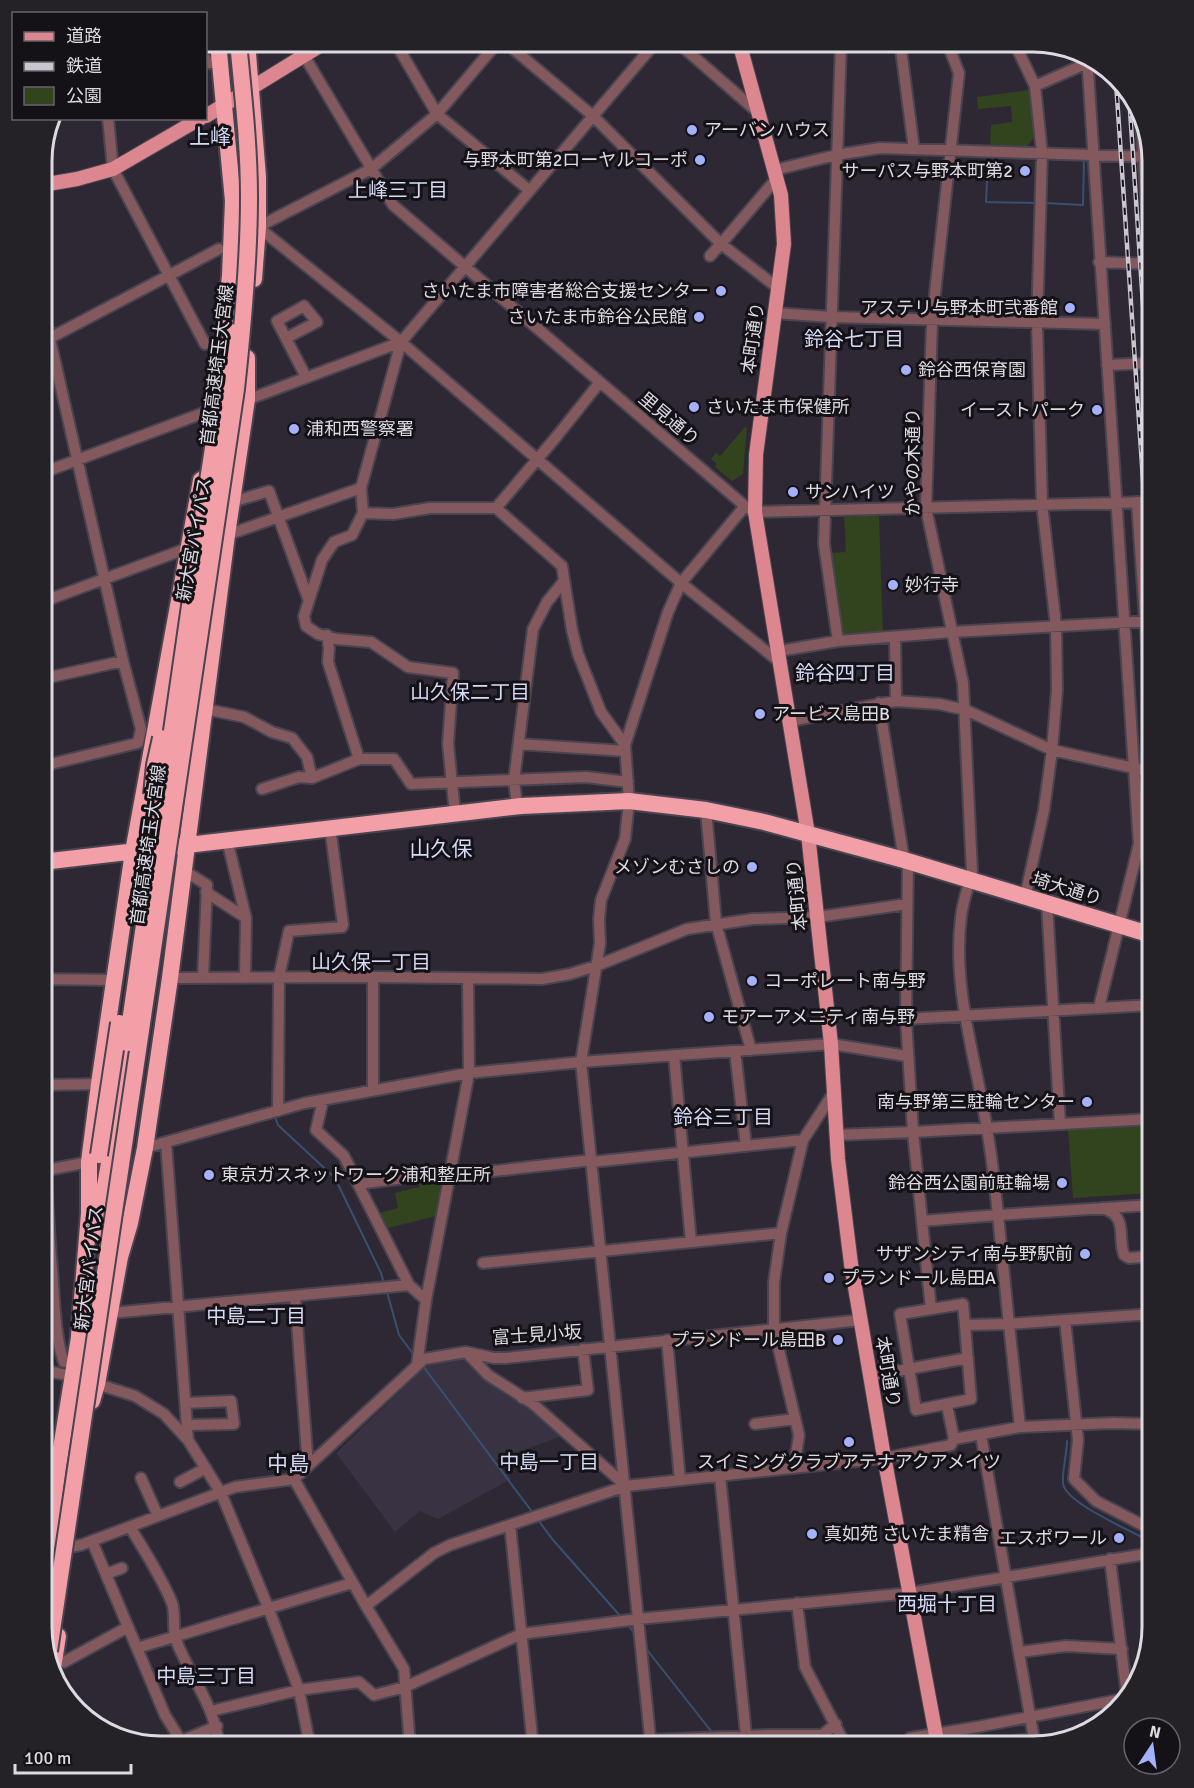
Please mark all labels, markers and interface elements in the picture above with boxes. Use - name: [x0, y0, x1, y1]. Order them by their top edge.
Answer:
- legend: [12, 12, 207, 120]
- text: 道路: [66, 25, 102, 47]
- text: 鉄道: [66, 55, 102, 77]
- text: 公園: [66, 85, 102, 107]
- place label: アーバンハウス: [704, 119, 830, 141]
- marker: アーバンハウス: [685, 123, 699, 137]
- district label: 上峰: [189, 124, 231, 150]
- place label: 与野本町第2ローヤルコーポ: [463, 149, 688, 171]
- marker: 与野本町第2ローヤルコーポ: [693, 153, 707, 167]
- place label: サーパス与野本町第2: [841, 160, 1013, 182]
- marker: サーパス与野本町第2: [1018, 164, 1032, 178]
- district label: 上峰三丁目: [348, 178, 448, 203]
- place label: さいたま市障害者総合支援センター: [422, 280, 709, 302]
- street label: 首都高速埼玉大宮線: [196, 283, 238, 447]
- marker: さいたま市障害者総合支援センター: [714, 284, 728, 298]
- place label: アステリ与野本町弐番館: [860, 297, 1058, 319]
- street label: 本町通り: [737, 301, 769, 375]
- marker: アステリ与野本町弐番館: [1063, 301, 1077, 315]
- place label: さいたま市鈴谷公民館: [508, 306, 687, 328]
- marker: さいたま市鈴谷公民館: [692, 310, 706, 324]
- district label: 鈴谷七丁目: [804, 327, 904, 352]
- place label: 鈴谷西保育園: [918, 359, 1026, 381]
- marker: 鈴谷西保育園: [899, 363, 913, 377]
- street label: 里見通り: [634, 387, 704, 451]
- place label: さいたま市保健所: [706, 396, 849, 418]
- place label: イーストパーク: [960, 399, 1085, 421]
- marker: さいたま市保健所: [687, 400, 701, 414]
- marker: イーストパーク: [1090, 403, 1104, 417]
- street label: かやの木通り: [902, 408, 924, 516]
- place label: 浦和西警察署: [306, 418, 414, 440]
- marker: 浦和西警察署: [287, 422, 301, 436]
- street label: 新大宮バイパス: [172, 475, 216, 603]
- place label: サンハイツ: [805, 481, 895, 503]
- marker: サンハイツ: [786, 485, 800, 499]
- place label: 妙行寺: [905, 574, 959, 596]
- marker: 妙行寺: [886, 578, 900, 592]
- district label: 鈴谷四丁目: [795, 661, 895, 686]
- district label: 山久保二丁目: [410, 680, 530, 705]
- place label: アービス島田B: [772, 703, 890, 725]
- marker: アービス島田B: [753, 707, 767, 721]
- street label: 首都高速埼玉大宮線: [126, 763, 170, 927]
- district label: 山久保: [410, 836, 473, 862]
- place label: メゾンむさしの: [614, 856, 740, 878]
- street label: 本町通り: [782, 858, 812, 932]
- marker: メゾンむさしの: [745, 860, 759, 874]
- street label: 埼大通り: [1029, 868, 1105, 910]
- district label: 山久保一丁目: [311, 950, 431, 975]
- place label: コーポレート南与野: [764, 970, 926, 992]
- marker: コーポレート南与野: [745, 974, 759, 988]
- place label: モアーアメニティ南与野: [721, 1006, 915, 1028]
- marker: モアーアメニティ南与野: [702, 1010, 716, 1024]
- place label: 南与野第三駐輪センター: [877, 1091, 1075, 1113]
- marker: 南与野第三駐輪センター: [1080, 1095, 1094, 1109]
- district label: 鈴谷三丁目: [673, 1105, 773, 1130]
- place label: 東京ガスネットワーク浦和整圧所: [221, 1164, 491, 1186]
- marker: 東京ガスネットワーク浦和整圧所: [202, 1168, 216, 1182]
- place label: 鈴谷西公園前駐輪場: [888, 1172, 1050, 1194]
- marker: 鈴谷西公園前駐輪場: [1055, 1176, 1069, 1190]
- street label: 新大宮バイパス: [70, 1204, 108, 1332]
- place label: サザンシティ南与野駅前: [876, 1243, 1073, 1265]
- marker: サザンシティ南与野駅前: [1078, 1247, 1092, 1261]
- place label: プランドール島田A: [841, 1267, 996, 1289]
- marker: プランドール島田A: [822, 1271, 836, 1285]
- district label: 中島二丁目: [206, 1304, 306, 1329]
- street label: 富士見小坂: [491, 1321, 583, 1349]
- place label: プランドール島田B: [671, 1329, 826, 1351]
- marker: プランドール島田B: [831, 1333, 845, 1347]
- street label: 本町通り: [871, 1335, 905, 1409]
- marker: スイミングクラブアテナアクアメイツ: [842, 1435, 856, 1449]
- district label: 中島一丁目: [499, 1450, 599, 1475]
- district label: 中島: [267, 1451, 309, 1477]
- place label: スイミングクラブアテナアクアメイツ: [697, 1451, 1001, 1473]
- place label: 真如苑 さいたま精舎: [824, 1523, 989, 1545]
- marker: 真如苑 さいたま精舎: [805, 1527, 819, 1541]
- place label: エスポワール: [999, 1527, 1107, 1549]
- marker: エスポワール: [1112, 1531, 1126, 1545]
- district label: 西堀十丁目: [897, 1592, 997, 1617]
- district label: 中島三丁目: [156, 1664, 256, 1689]
- north arrow: [1122, 1716, 1182, 1776]
- text: N: [1147, 1721, 1163, 1743]
- scale bar: [15, 1737, 130, 1775]
- text: 100 m: [24, 1747, 71, 1769]

